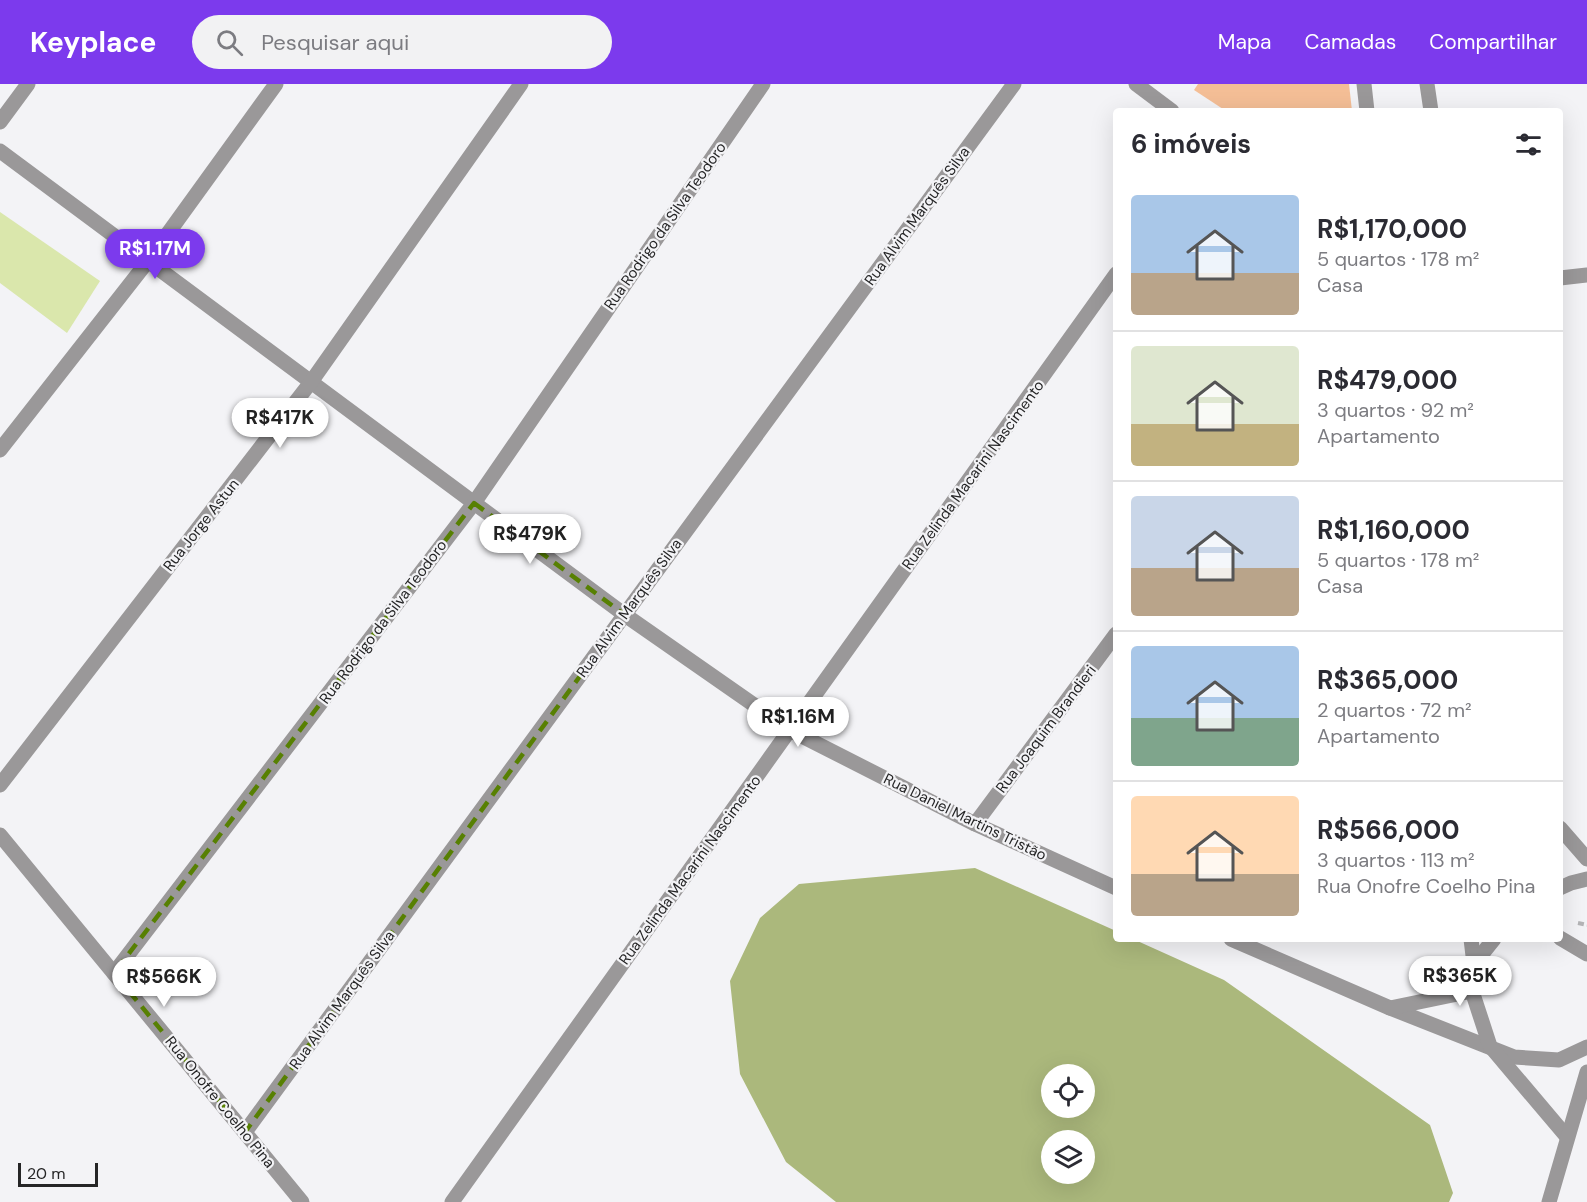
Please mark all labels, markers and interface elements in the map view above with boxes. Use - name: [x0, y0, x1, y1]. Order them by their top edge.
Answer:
- search box: [192, 15, 612, 69]
- text: Keyplace: [30, 24, 156, 61]
- icon: search: [213, 26, 246, 59]
- text: Pesquisar aqui: [261, 28, 409, 57]
- text: Mapa: [1218, 28, 1271, 56]
- text: Camadas: [1304, 28, 1396, 56]
- text: Compartilhar: [1429, 28, 1557, 56]
- text: 6 imóveis: [1131, 127, 1251, 161]
- icon: filters: [1512, 128, 1545, 161]
- street label: Rua Rodrigo da Silva Teodoro: [599, 138, 731, 314]
- street label: Rua Alvim Marquês Silva: [860, 142, 974, 290]
- text: R$1,170,000: [1317, 212, 1467, 246]
- icon: home: [1179, 219, 1251, 291]
- pin: R$1.17M: [100, 229, 210, 280]
- text: R$1.17M: [119, 235, 191, 261]
- text: 5 quartos · 178 m²: [1317, 246, 1479, 272]
- text: Casa: [1317, 272, 1363, 298]
- text: R$479,000: [1317, 363, 1458, 397]
- icon: home: [1179, 370, 1251, 442]
- street label: Rua Zelinda Macarini Nascimento: [897, 376, 1049, 574]
- text: 3 quartos · 92 m²: [1317, 397, 1474, 423]
- pin: R$417K: [231, 398, 329, 449]
- text: R$417K: [246, 404, 314, 430]
- text: Apartamento: [1317, 423, 1440, 449]
- street label: Rua Jorge Astun: [159, 475, 243, 575]
- text: R$1,160,000: [1317, 513, 1470, 547]
- pin: R$479K: [481, 514, 579, 565]
- text: R$479K: [493, 520, 567, 546]
- icon: home: [1179, 520, 1251, 592]
- street label: Rua Alvim Marquês Silva: [572, 534, 686, 682]
- street label: Rua Rodrigo da Silva Teodoro: [315, 536, 451, 708]
- text: 5 quartos · 178 m²: [1317, 547, 1479, 573]
- text: Casa: [1317, 573, 1363, 599]
- street label: Rua Joaquim Brandieri: [991, 661, 1101, 797]
- text: R$365,000: [1317, 663, 1458, 697]
- icon: home: [1179, 670, 1251, 742]
- pin: R$1.16M: [743, 697, 853, 748]
- text: 2 quartos · 72 m²: [1317, 697, 1472, 723]
- text: R$1.16M: [761, 703, 835, 729]
- text: Apartamento: [1317, 723, 1440, 749]
- street label: Rua Daniel Martins Tristão: [880, 769, 1050, 865]
- street label: Rua Zelinda Macarini Nascimento: [614, 771, 766, 969]
- text: R$566,000: [1317, 813, 1460, 847]
- icon: home: [1179, 820, 1251, 892]
- text: 3 quartos · 113 m²: [1317, 847, 1475, 873]
- text: Rua Onofre Coelho Pina: [1317, 873, 1535, 899]
- street label: Rua Alvim Marquês Silva: [285, 926, 399, 1074]
- pin: R$365K: [1411, 956, 1509, 1007]
- pin: R$566K: [115, 957, 213, 1008]
- text: R$365K: [1423, 962, 1497, 988]
- text: R$566K: [126, 963, 202, 989]
- street label: Rua Onofre Coelho Pina: [161, 1032, 279, 1172]
- map controls: [1041, 1064, 1095, 1184]
- button: locate: [1041, 1064, 1095, 1118]
- button: layers: [1041, 1130, 1095, 1184]
- scale bar: [18, 1160, 98, 1188]
- text: 20 m: [27, 1163, 66, 1184]

